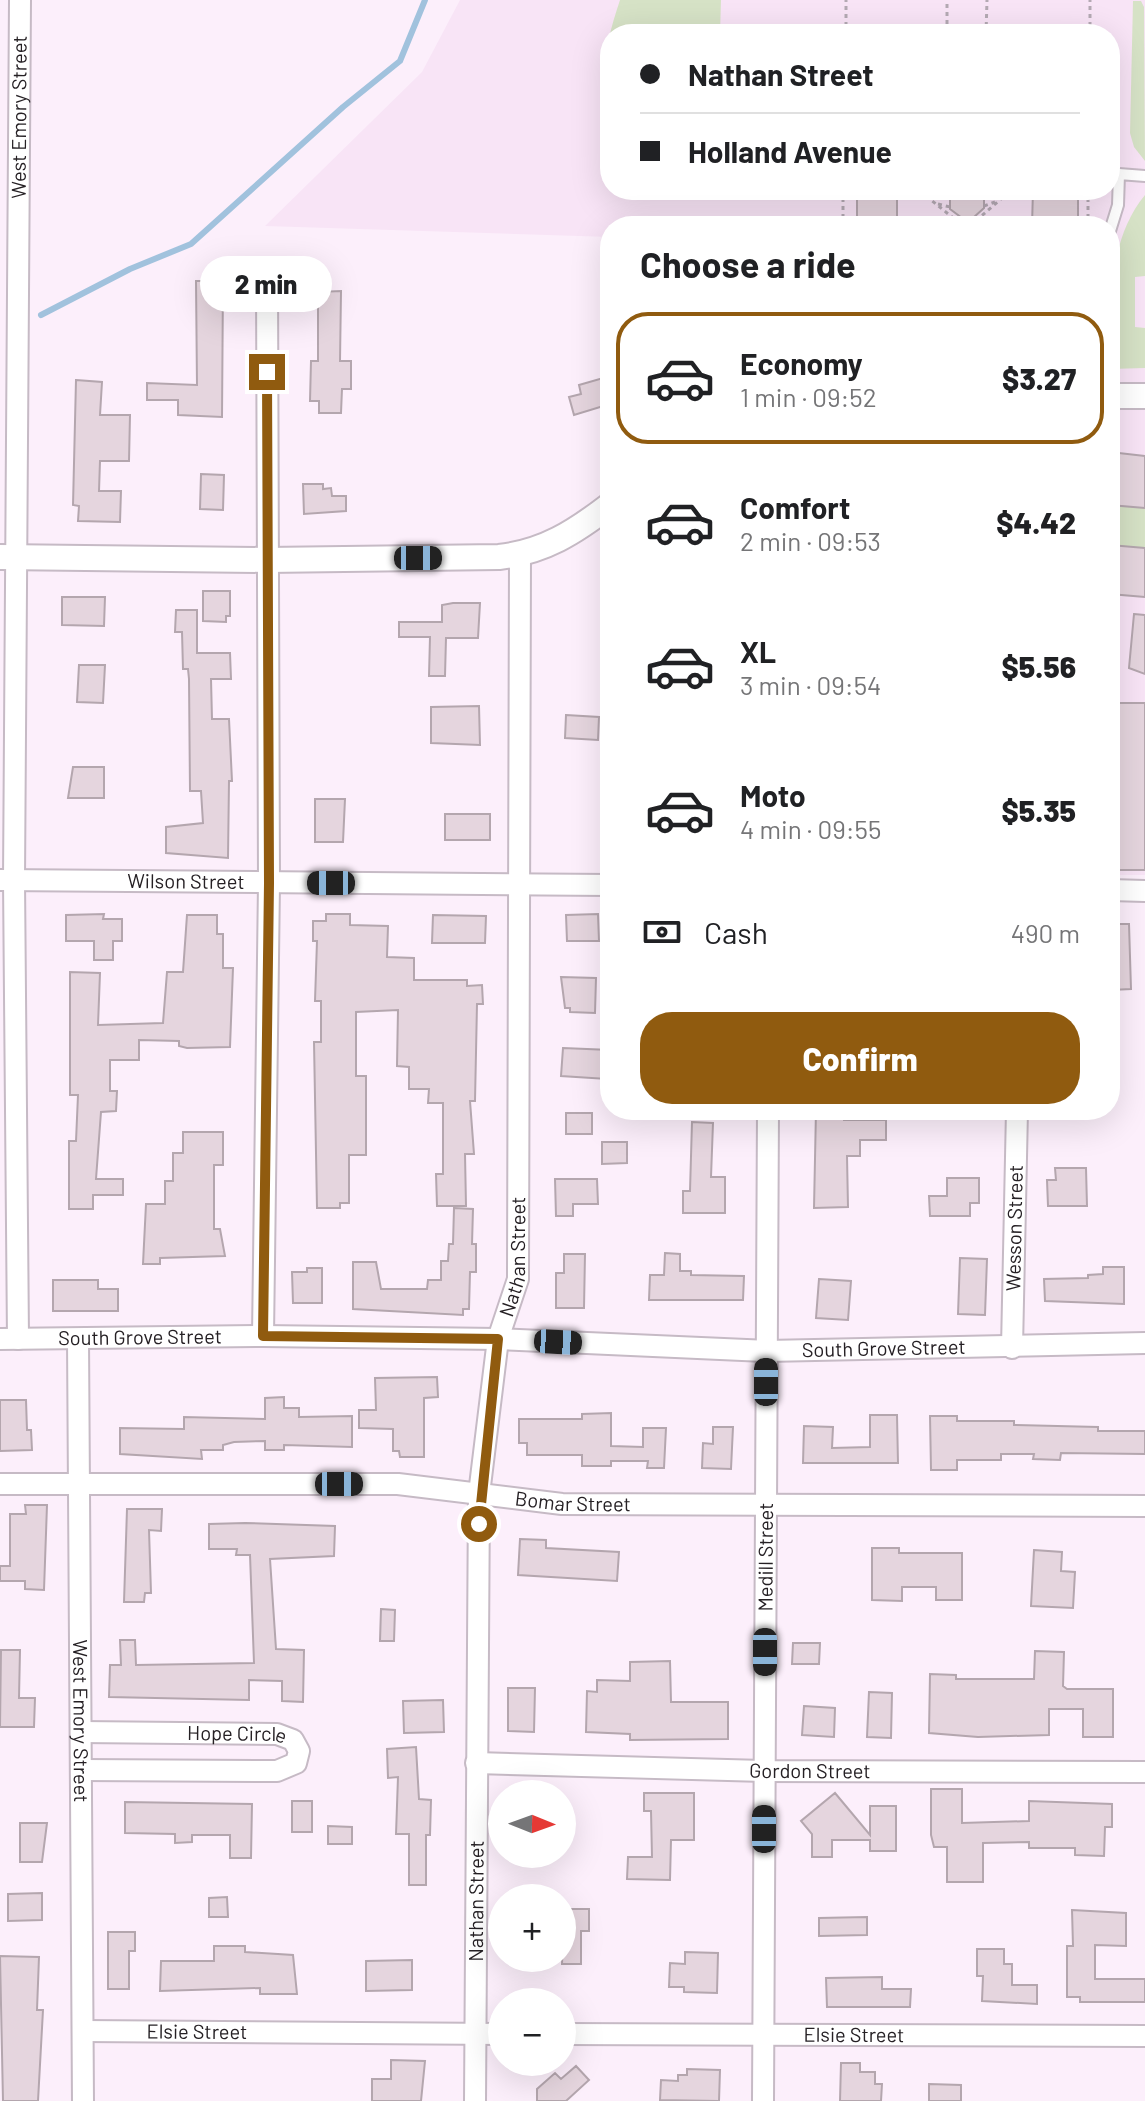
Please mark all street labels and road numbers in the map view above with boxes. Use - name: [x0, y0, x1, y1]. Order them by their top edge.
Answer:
- street label: West Emory Street: [6, 35, 31, 199]
- street label: Wilson Street: [127, 868, 245, 893]
- street label: Wesson Street: [1000, 1165, 1027, 1291]
- street label: Nathan Street: [493, 1197, 529, 1320]
- street label: South Grove Street: [58, 1323, 222, 1349]
- street label: South Grove Street: [801, 1334, 966, 1361]
- street label: Bomar Street: [514, 1485, 631, 1515]
- street label: Medill Street: [752, 1503, 777, 1611]
- street label: West Emory Street: [69, 1639, 94, 1803]
- street label: Hope Circle: [187, 1720, 291, 1748]
- street label: Gordon Street: [749, 1758, 871, 1782]
- street label: Nathan Street: [463, 1840, 488, 1962]
- street label: Elsie Street: [147, 2018, 247, 2043]
- street label: Elsie Street: [804, 2022, 904, 2046]

